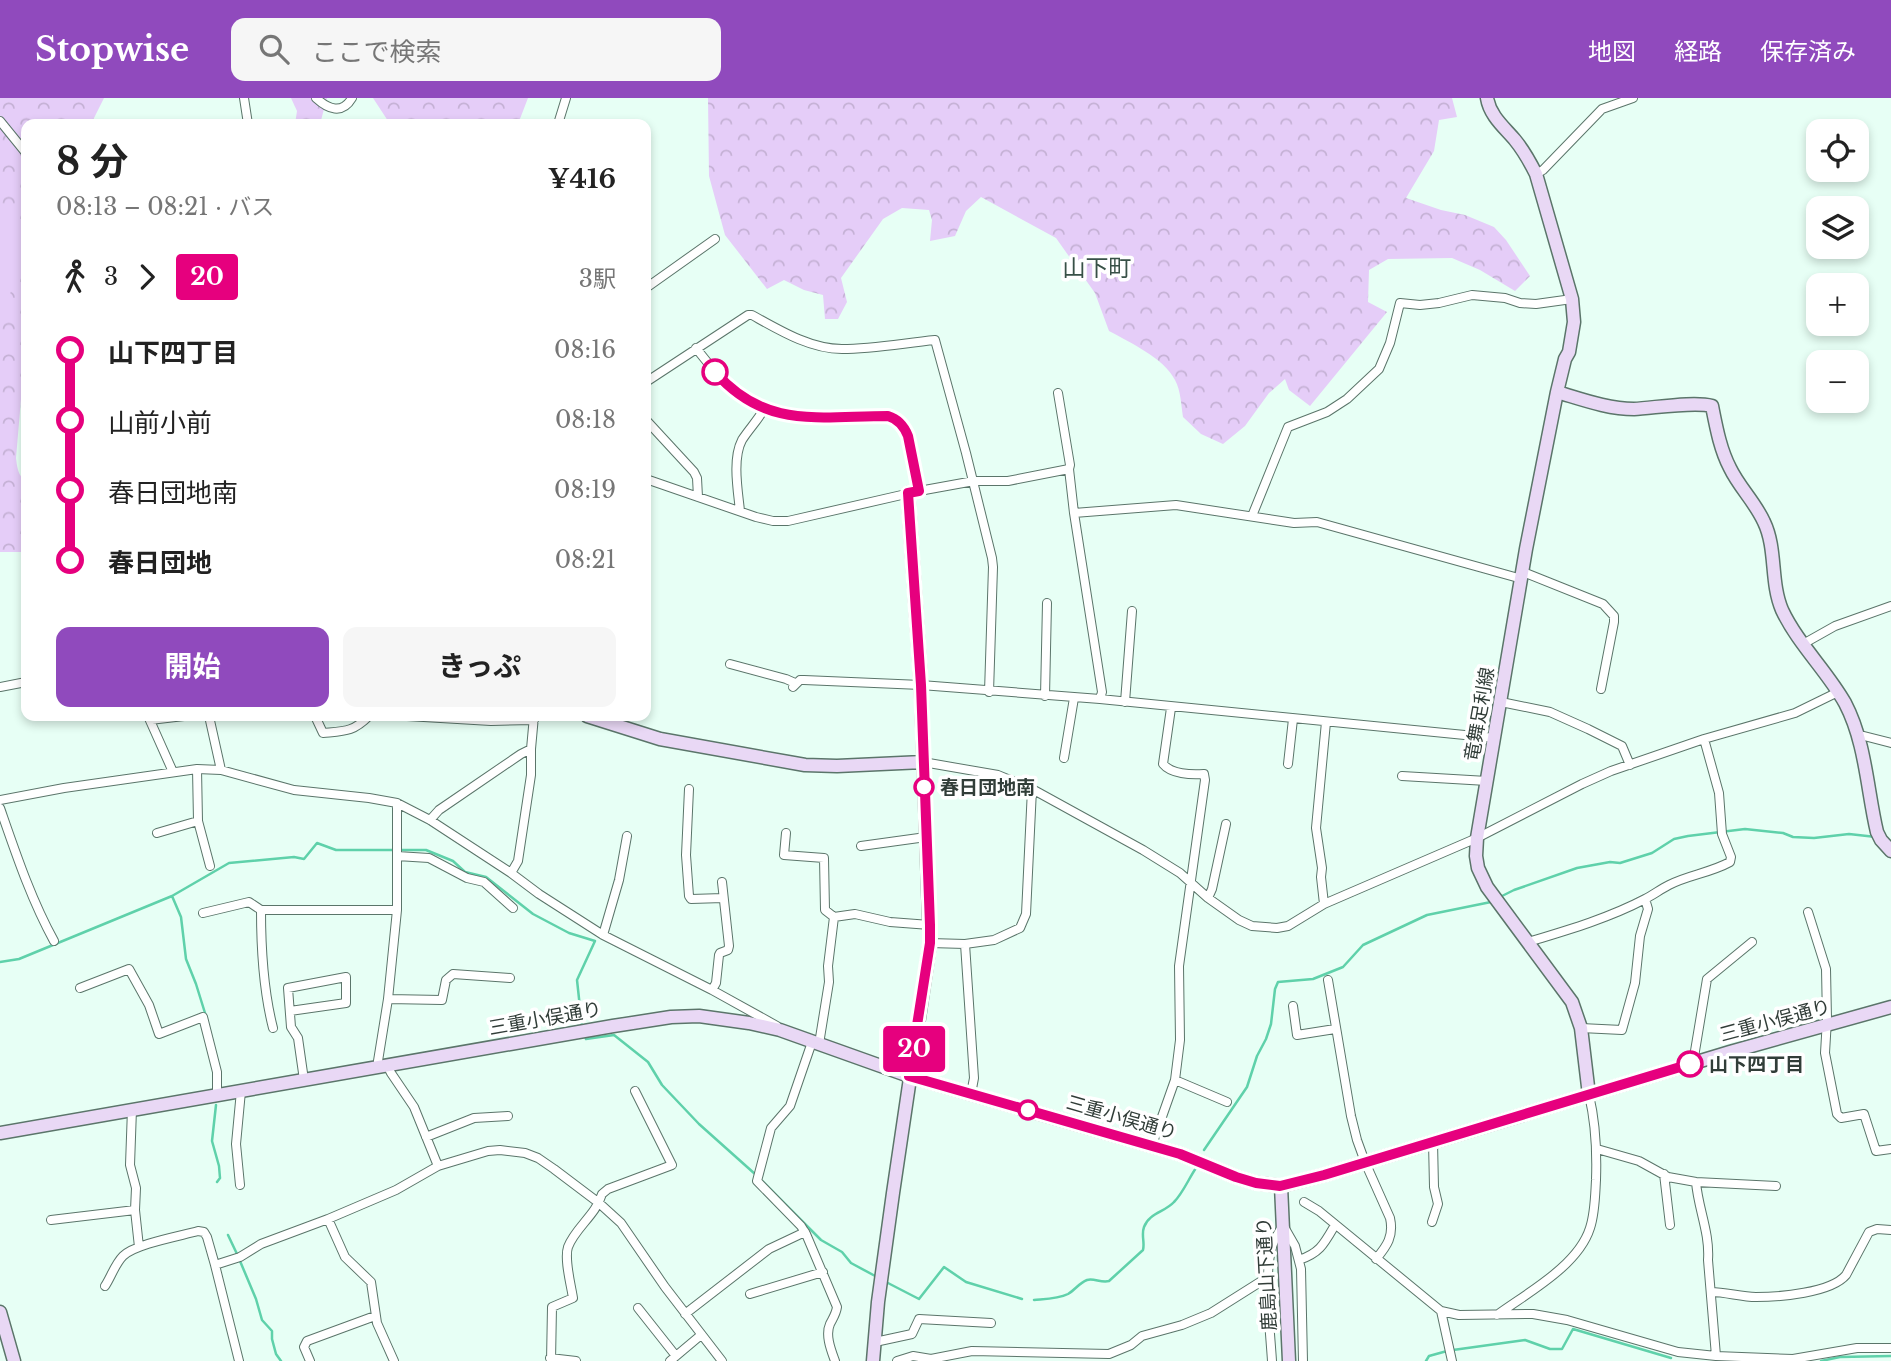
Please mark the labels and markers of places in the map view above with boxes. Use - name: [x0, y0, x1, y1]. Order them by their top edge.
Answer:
- unlabelled marker: [702, 359, 728, 385]
- place label: 春日団地南: [940, 776, 1035, 799]
- marker: 春日団地南: [914, 777, 934, 797]
- marker: 山下四丁目: [1677, 1051, 1703, 1077]
- place label: 山下四丁目: [1709, 1053, 1804, 1076]
- unlabelled marker: [1018, 1100, 1038, 1120]

